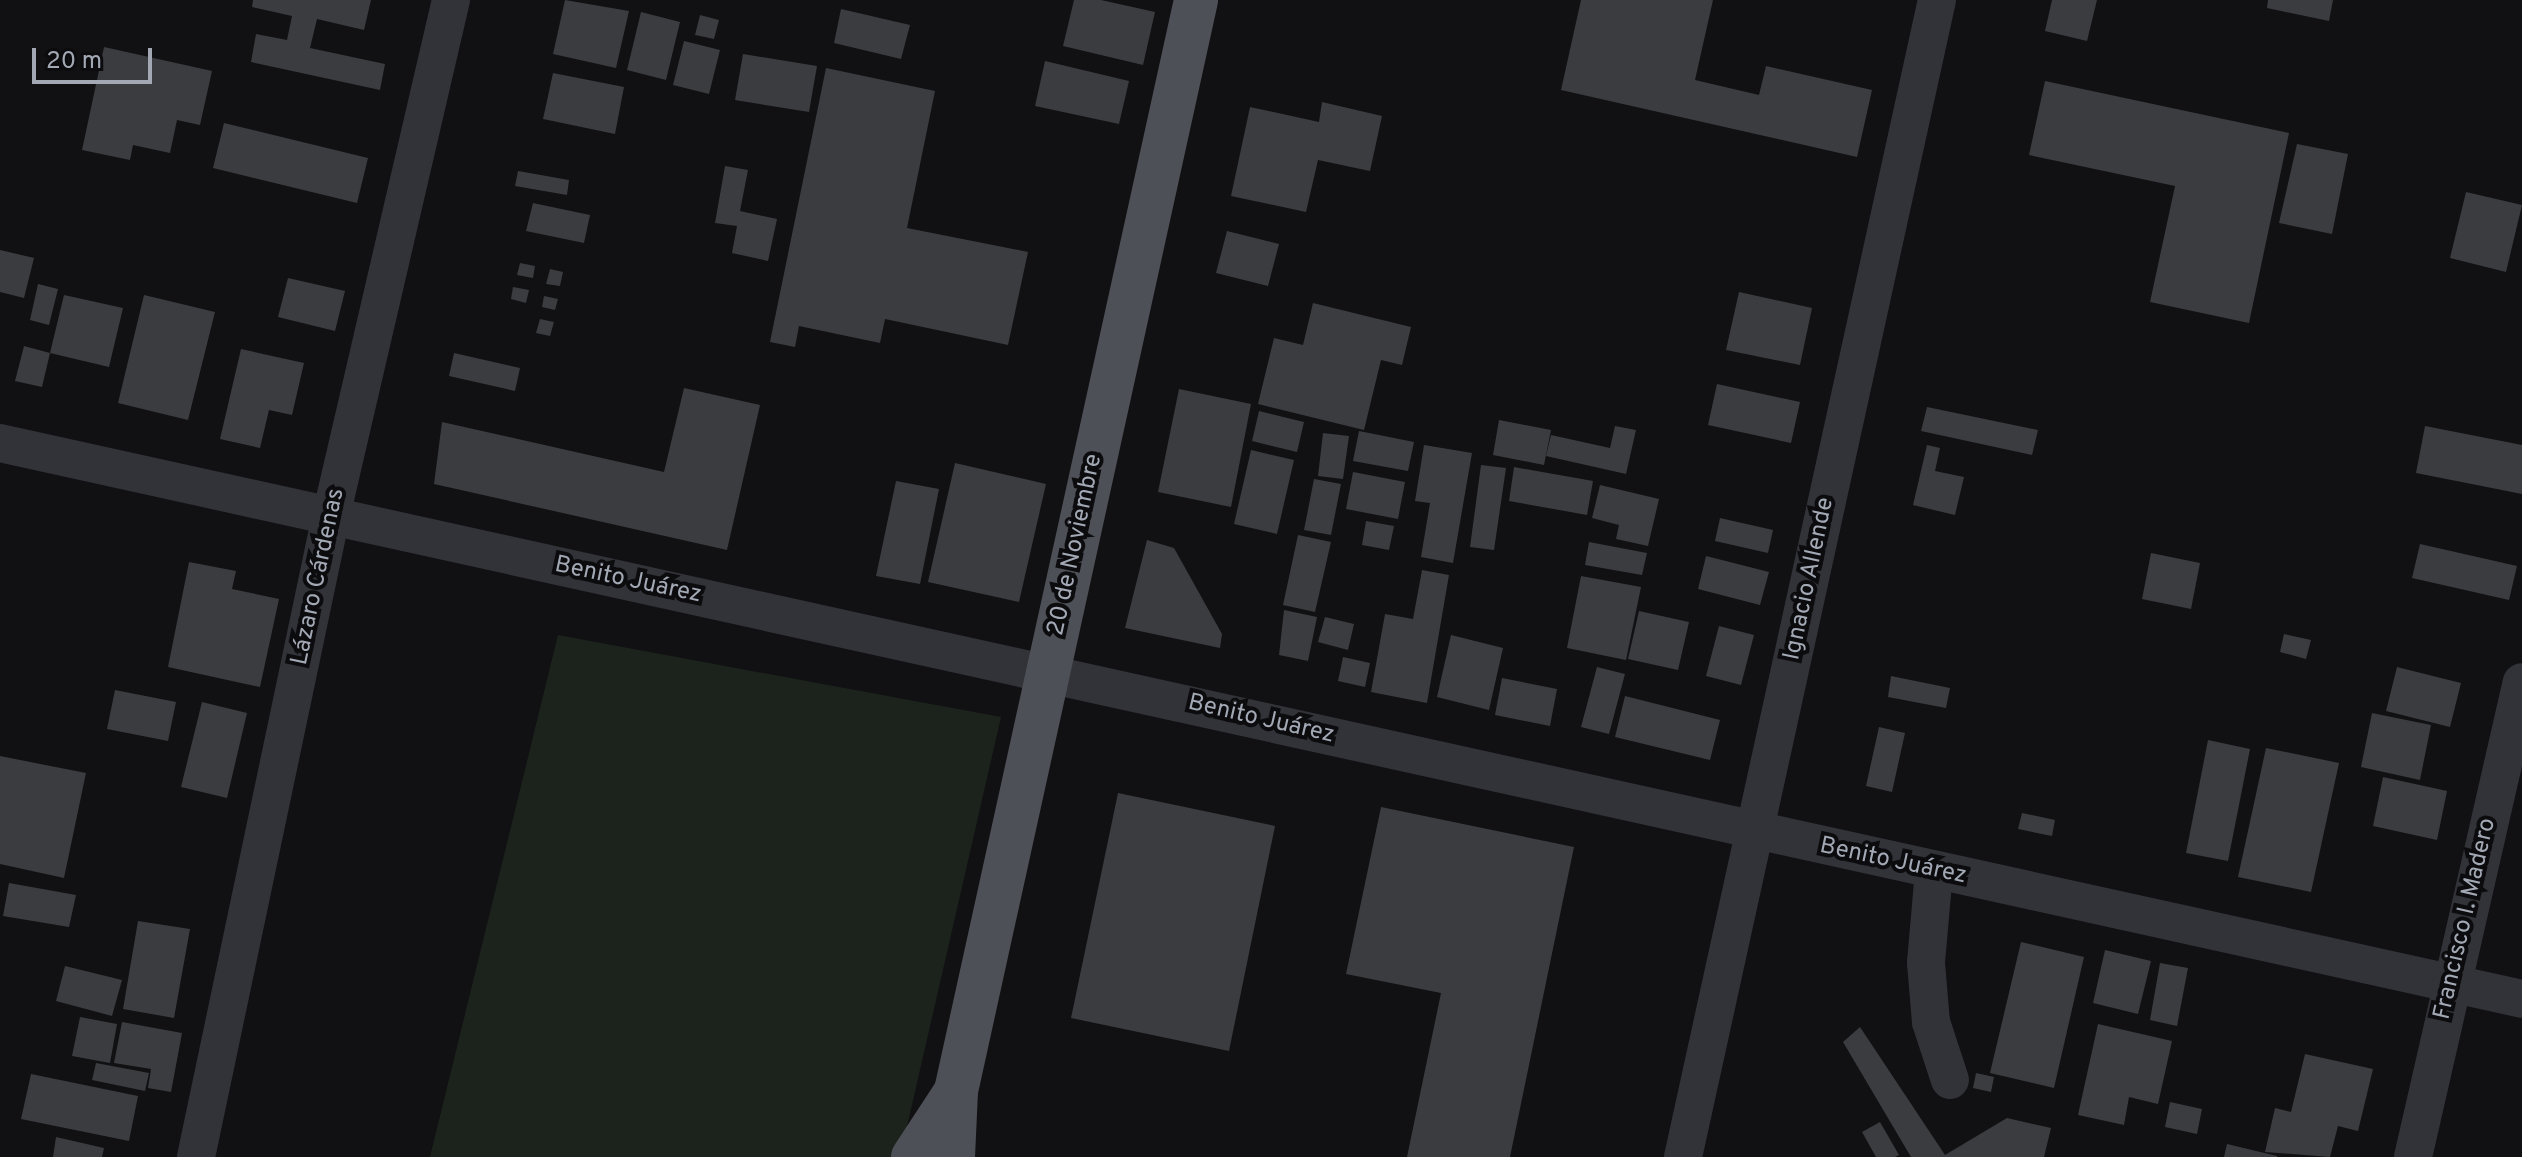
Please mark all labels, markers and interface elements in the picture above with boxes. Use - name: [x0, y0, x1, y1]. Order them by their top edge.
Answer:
- scale bar: [36, 32, 156, 82]
- text: 20 m: [46, 47, 102, 77]
- street label: 20 de Noviembre: [1043, 452, 1109, 638]
- street label: Lázaro Cárdenas: [286, 486, 352, 668]
- street label: Ignacio Allende: [1779, 495, 1841, 663]
- street label: Benito Juárez: [552, 551, 704, 611]
- street label: Benito Juárez: [1185, 689, 1337, 751]
- street label: Francisco I. Madero: [2429, 816, 2503, 1022]
- street label: Benito Juárez: [1817, 832, 1969, 892]

